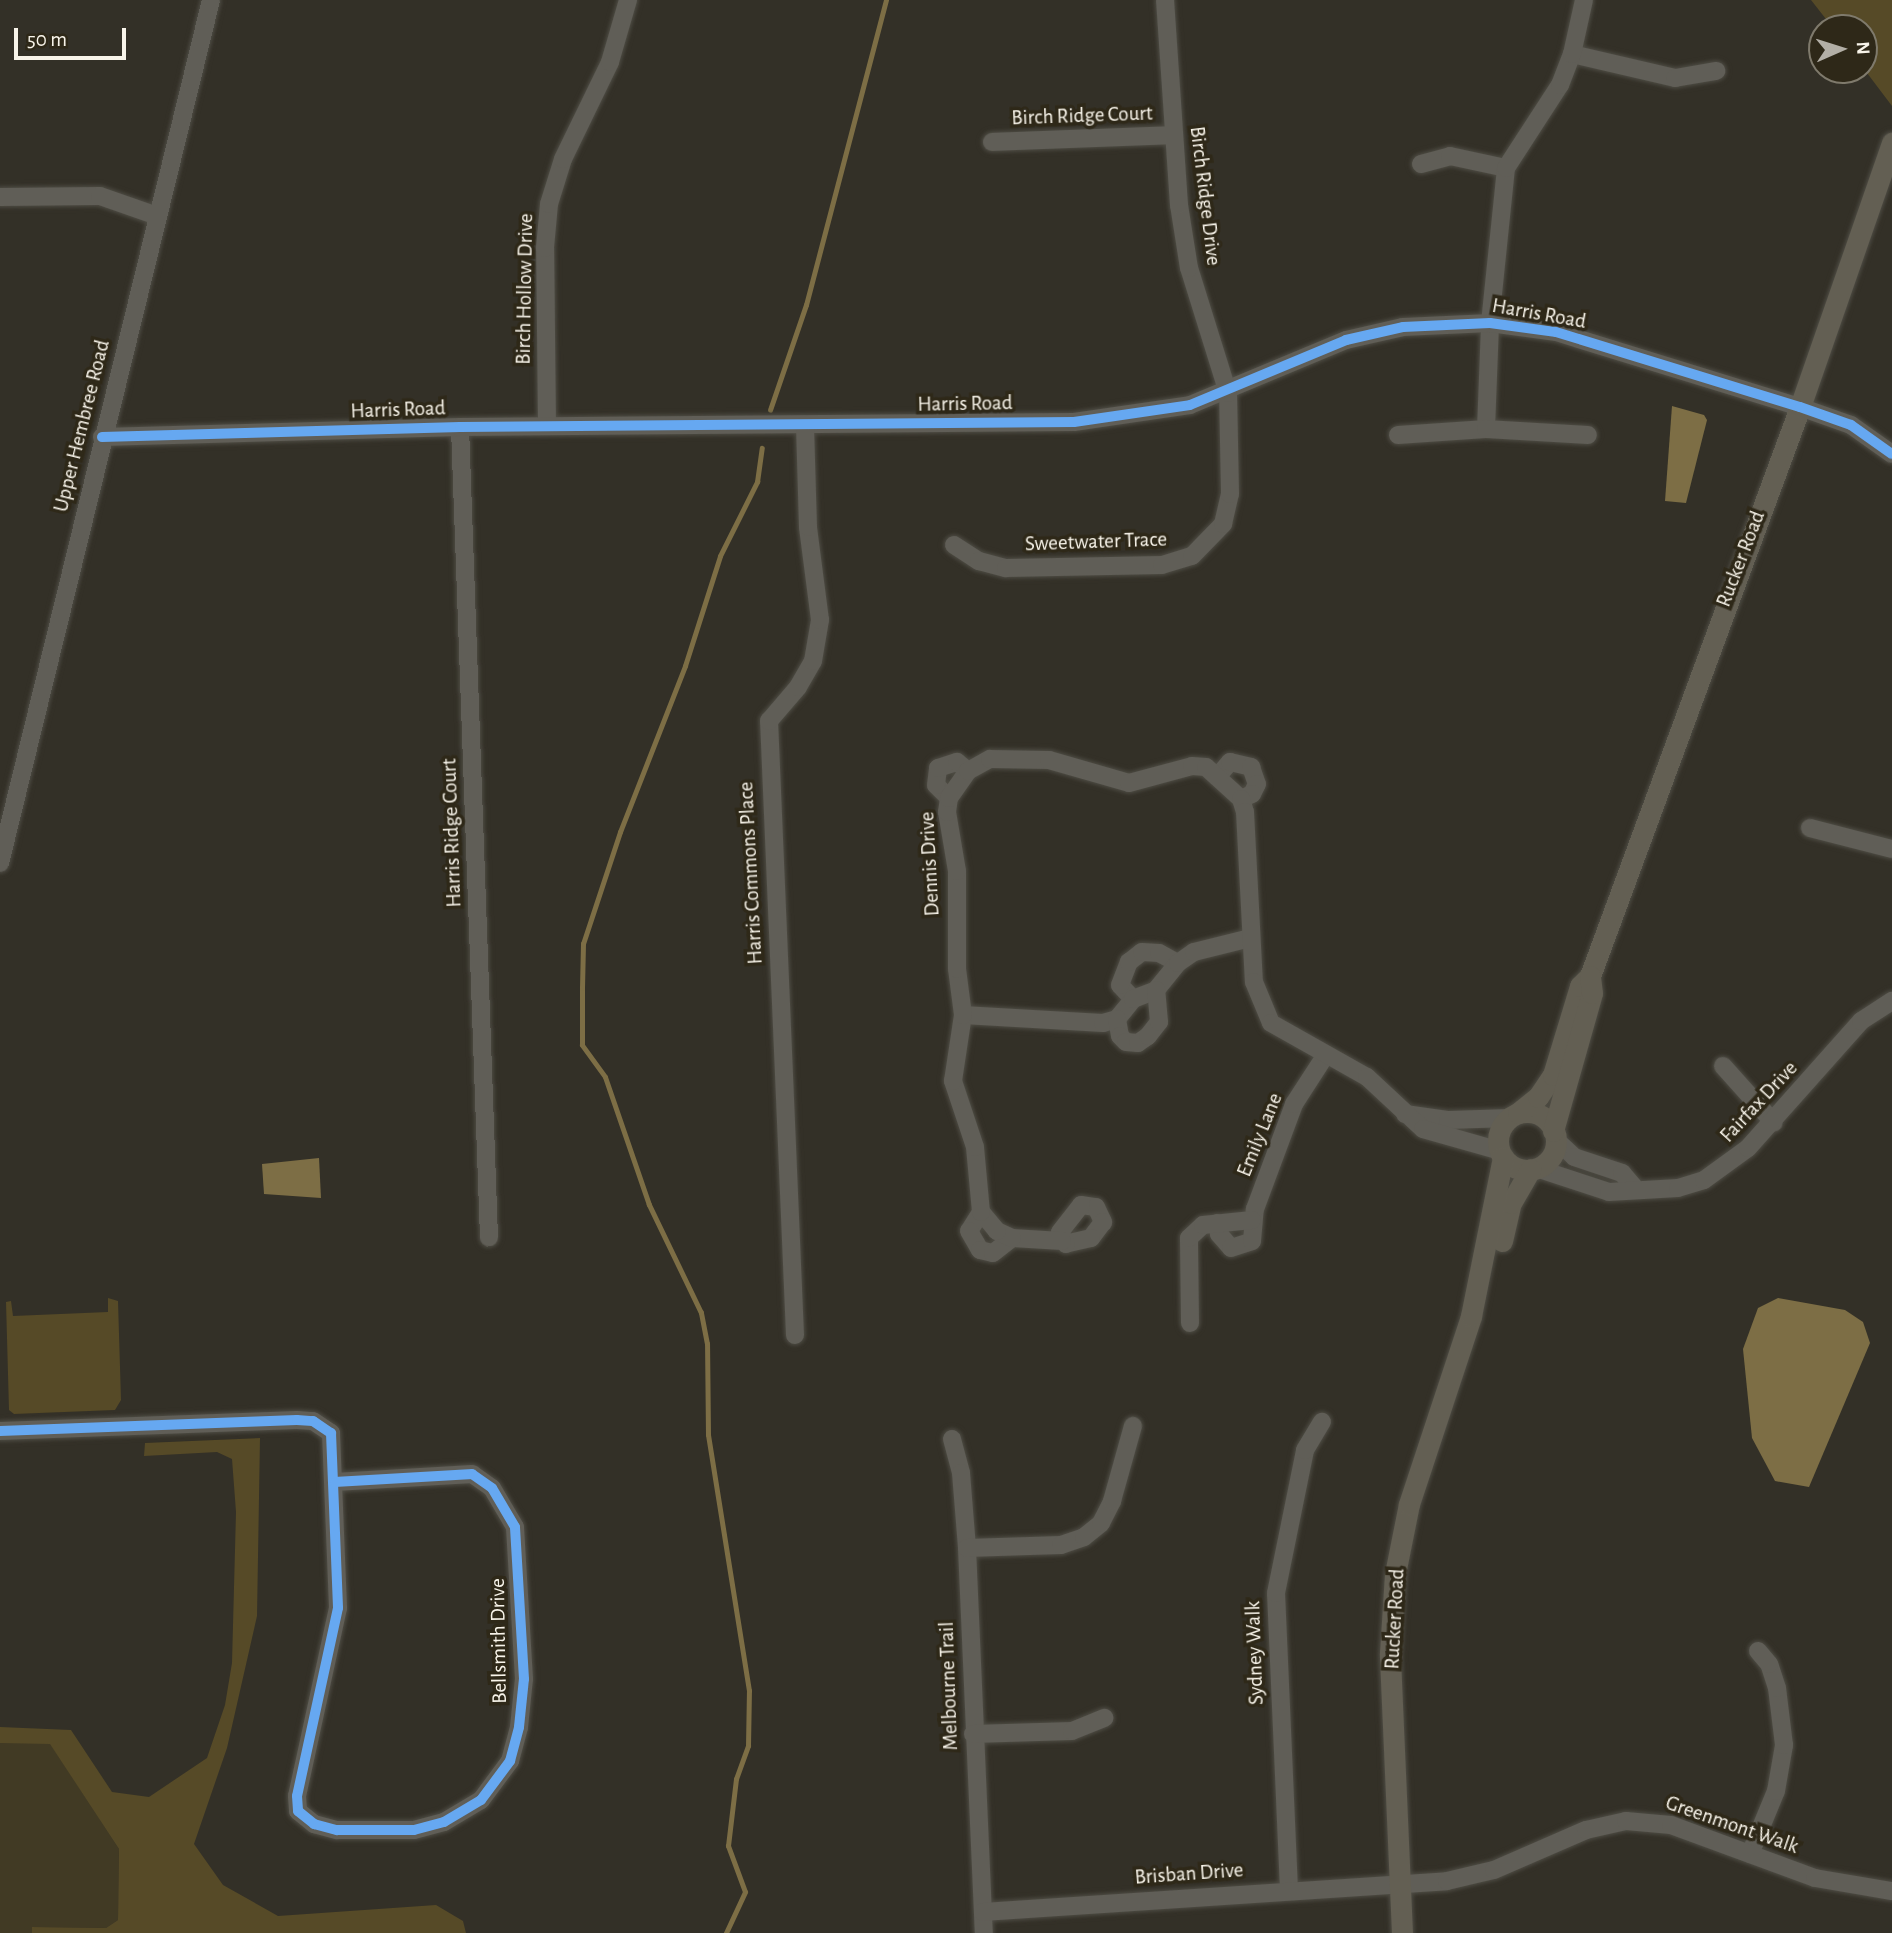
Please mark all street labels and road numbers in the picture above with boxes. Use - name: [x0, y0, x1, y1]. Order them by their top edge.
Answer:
- street label: Birch Ridge Court: [1011, 101, 1153, 131]
- street label: Birch Ridge Drive: [1184, 125, 1226, 267]
- street label: Birch Hollow Drive: [511, 213, 539, 365]
- street label: Harris Road: [1490, 293, 1588, 335]
- street label: Upper Hembree Road: [48, 337, 116, 515]
- street label: Harris Road: [917, 391, 1013, 417]
- street label: Harris Road: [350, 396, 446, 424]
- street label: Rucker Road: [1711, 507, 1771, 611]
- street label: Sweetwater Trace: [1024, 527, 1168, 557]
- street label: Harris Ridge Court: [437, 758, 467, 908]
- street label: Harris Commons Place: [734, 781, 768, 965]
- street label: Dennis Drive: [915, 811, 945, 917]
- street label: Fairfax Drive: [1715, 1056, 1803, 1148]
- street label: Emily Lane: [1232, 1089, 1288, 1181]
- street label: Rucker Road: [1380, 1568, 1410, 1670]
- street label: Bellsmith Drive: [485, 1578, 513, 1704]
- street label: Sydney Walk: [1241, 1601, 1269, 1705]
- street label: Melbourne Trail: [934, 1621, 964, 1751]
- street label: Greenmont Walk: [1662, 1790, 1802, 1860]
- street label: Brisban Drive: [1134, 1858, 1244, 1890]

